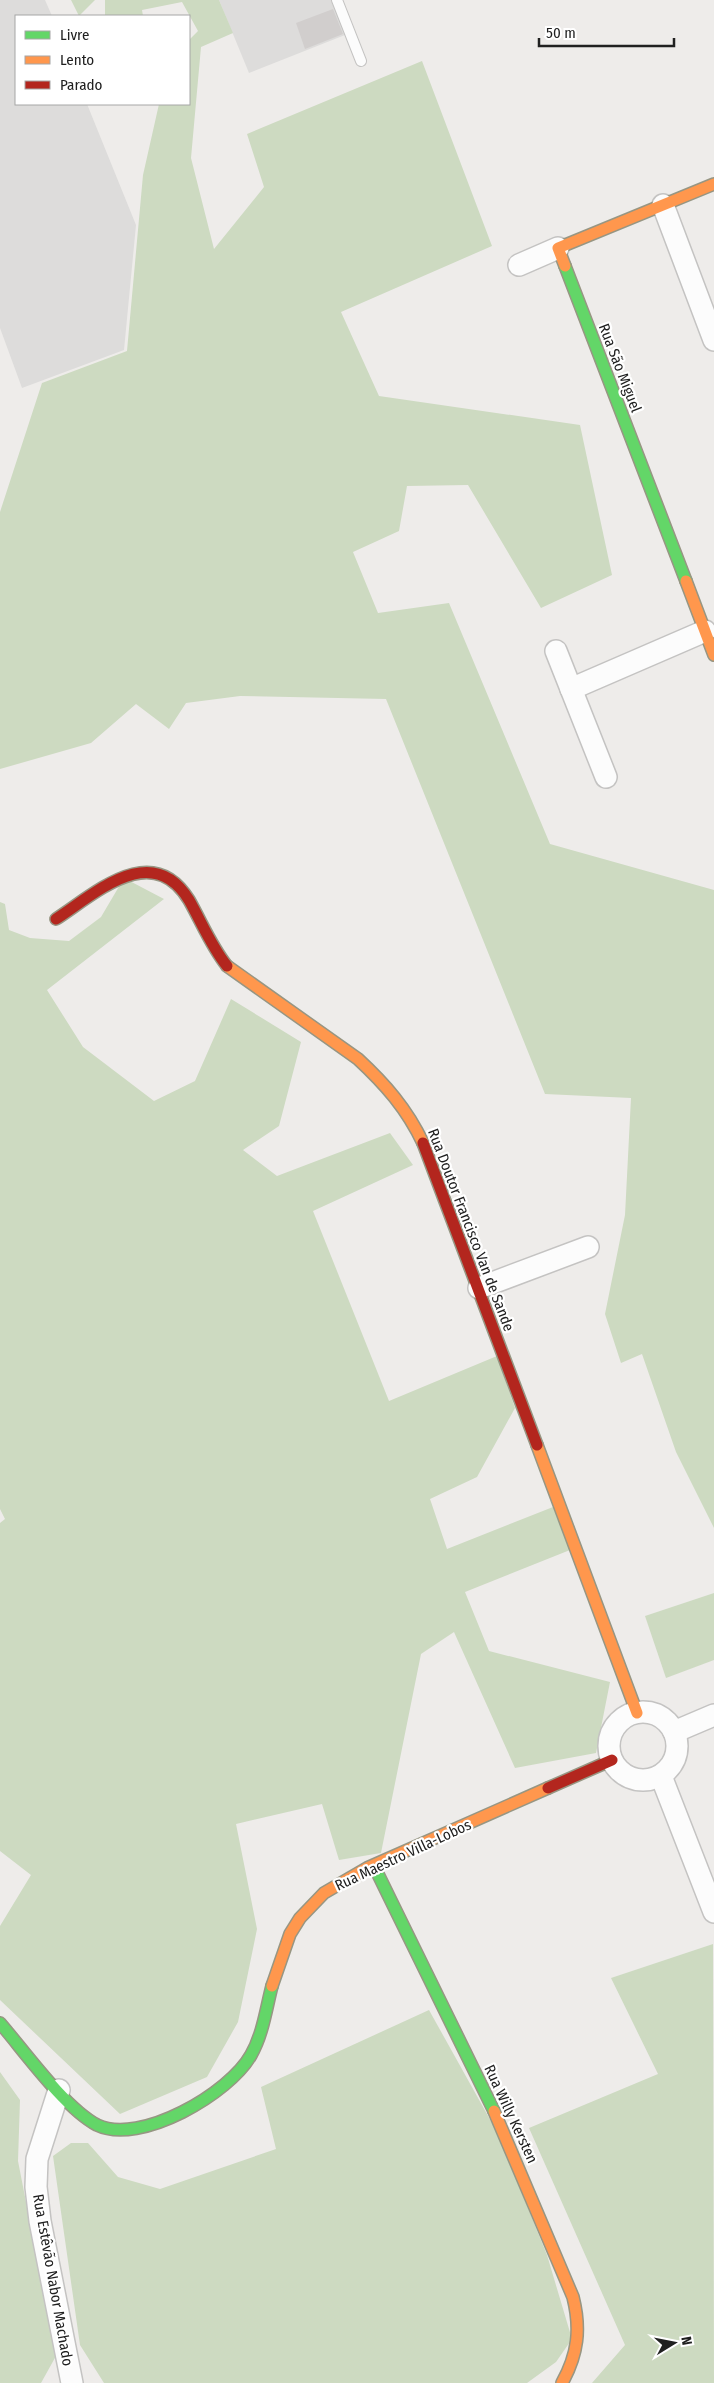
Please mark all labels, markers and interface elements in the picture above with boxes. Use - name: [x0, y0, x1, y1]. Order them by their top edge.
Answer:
- legend: [15, 15, 190, 105]
- scale bar: [539, 15, 674, 47]
- text: 50 m: [546, 24, 576, 42]
- text: Livre: [60, 26, 89, 44]
- text: Lento: [60, 51, 94, 69]
- text: Parado: [60, 76, 103, 94]
- street label: Rua São Miguel: [595, 321, 645, 415]
- street label: Rua Doutor Francisco Van de Sande: [424, 1126, 518, 1334]
- street label: Rua Maestro Villa-Lobos: [332, 1815, 474, 1895]
- street label: Rua Willy Kersten: [480, 2062, 542, 2166]
- street label: Rua Estêvão Nabor Machado: [29, 2193, 77, 2367]
- north arrow: [649, 2318, 699, 2368]
- text: N: [677, 2335, 695, 2346]

